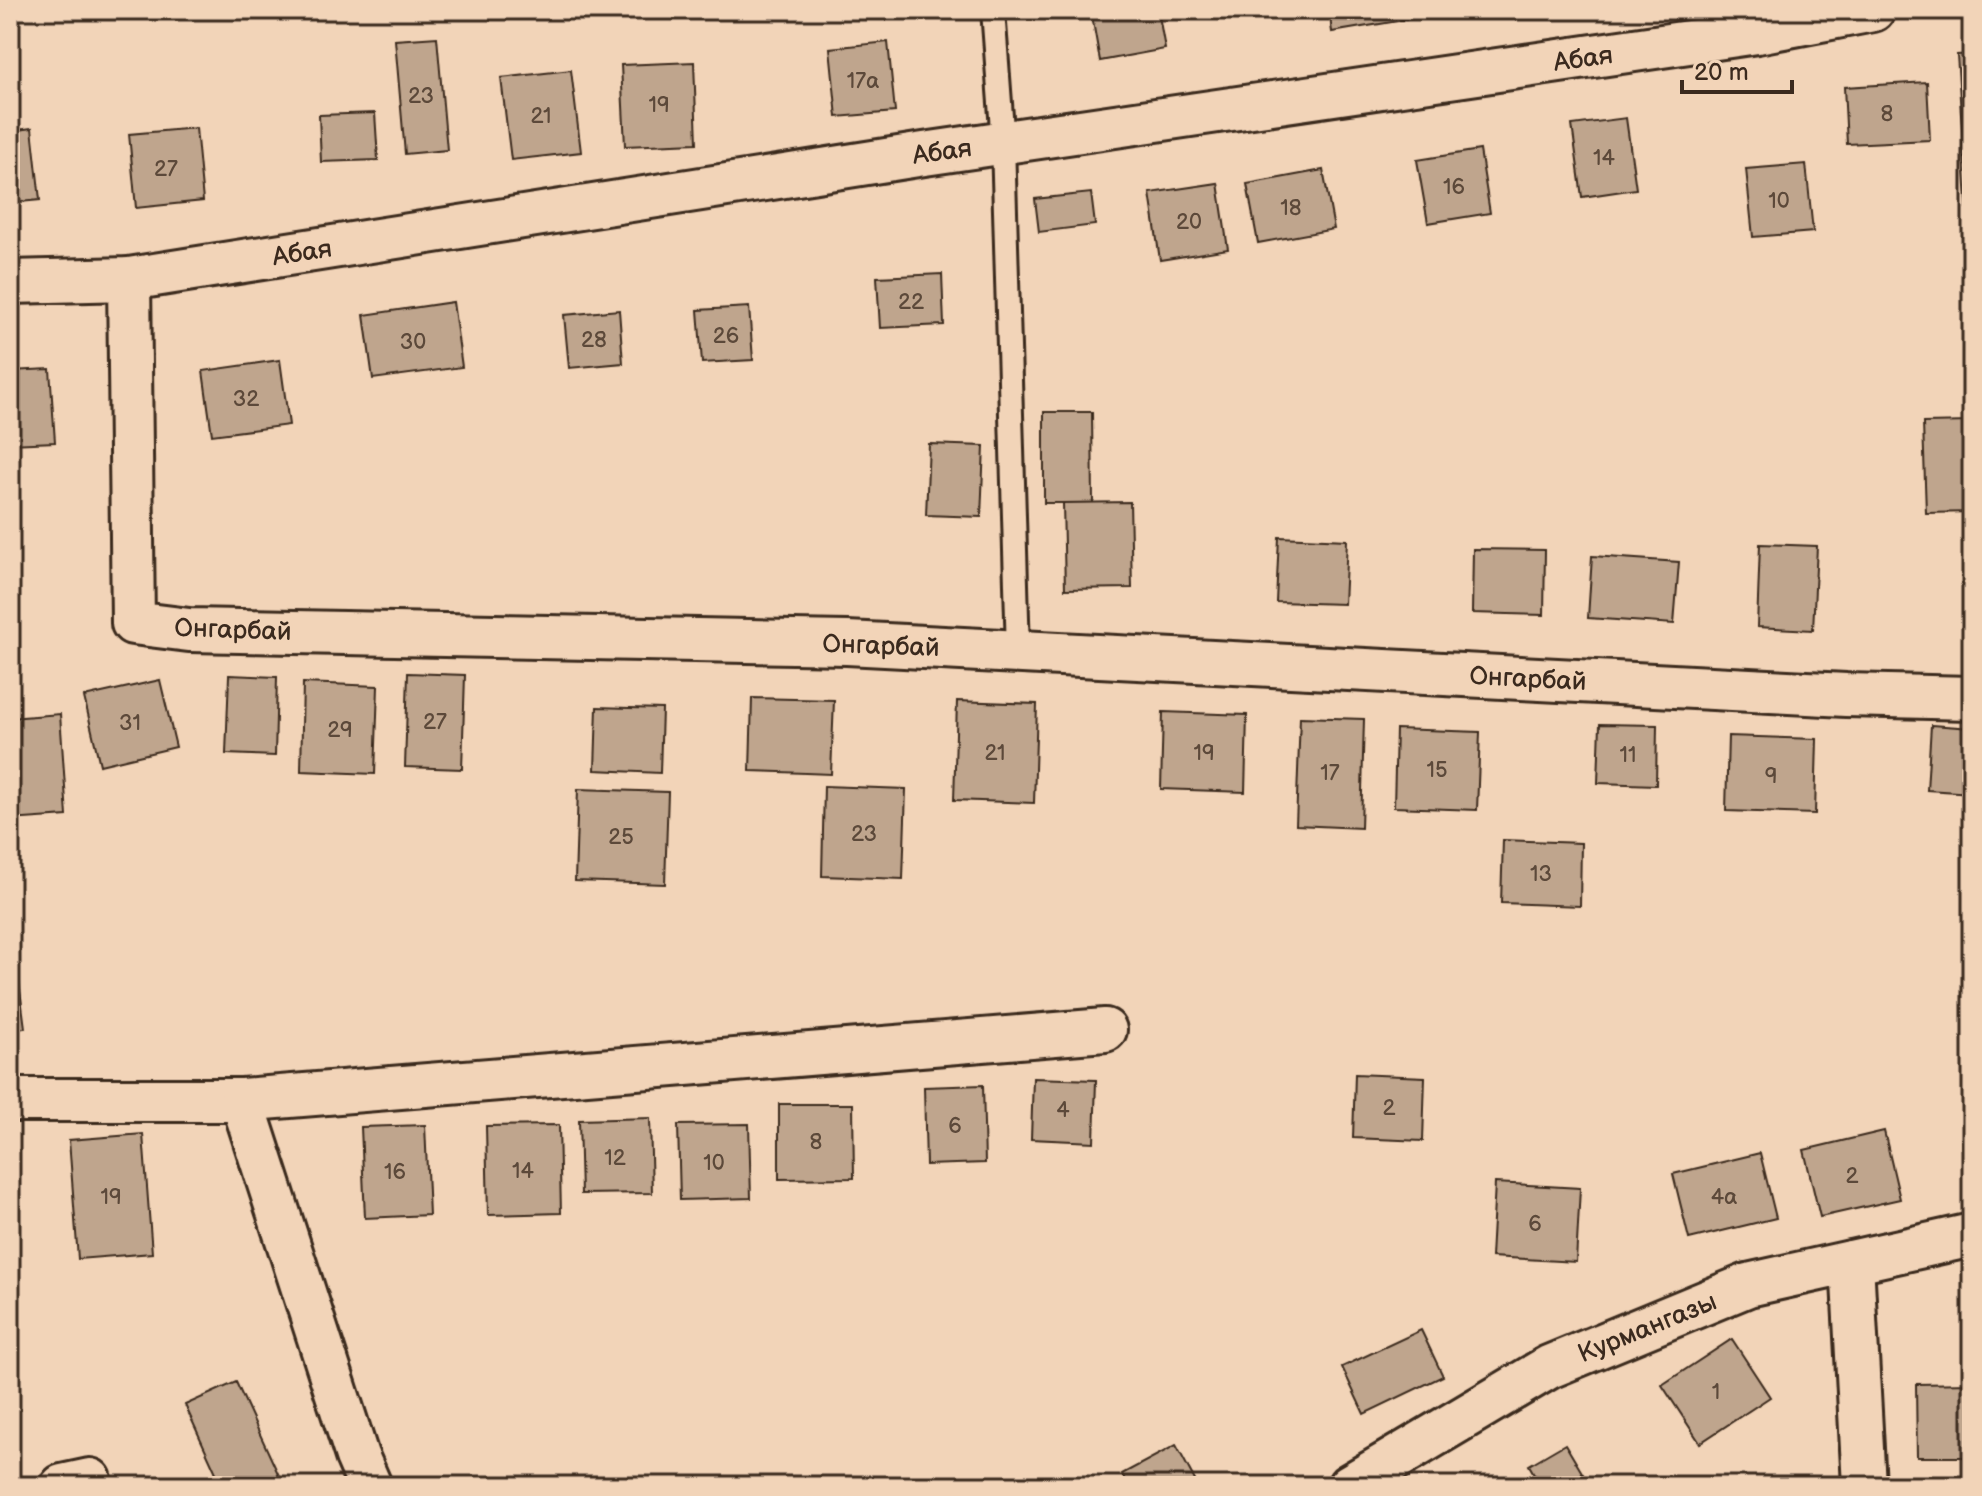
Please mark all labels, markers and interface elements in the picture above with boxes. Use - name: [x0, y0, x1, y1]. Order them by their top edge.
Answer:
- street label: Абая: [1550, 40, 1615, 79]
- scale bar: [1682, 44, 1792, 94]
- text: 20 m: [1694, 58, 1749, 87]
- house number: 17а: [847, 68, 879, 95]
- house number: 23: [408, 83, 434, 110]
- house number: 19: [648, 92, 670, 119]
- house number: 8: [1881, 101, 1893, 128]
- house number: 21: [530, 103, 552, 130]
- street label: Абая: [909, 133, 974, 172]
- house number: 14: [1593, 145, 1616, 172]
- house number: 27: [154, 156, 178, 183]
- house number: 16: [1443, 174, 1465, 201]
- house number: 10: [1768, 188, 1790, 215]
- house number: 18: [1280, 195, 1302, 222]
- house number: 20: [1176, 209, 1202, 236]
- street label: Абая: [269, 233, 334, 274]
- house number: 22: [898, 289, 924, 316]
- house number: 26: [713, 323, 739, 350]
- house number: 28: [581, 327, 607, 354]
- house number: 30: [400, 329, 426, 356]
- house number: 32: [233, 386, 259, 413]
- street label: Онгарбай: [174, 613, 292, 648]
- street label: Онгарбай: [822, 629, 940, 664]
- street label: Онгарбай: [1468, 661, 1587, 698]
- house number: 27: [423, 709, 447, 736]
- house number: 31: [119, 710, 141, 737]
- house number: 29: [327, 717, 353, 744]
- house number: 21: [984, 740, 1006, 767]
- house number: 19: [1193, 740, 1215, 767]
- house number: 11: [1619, 742, 1637, 769]
- house number: 15: [1426, 757, 1448, 784]
- house number: 17: [1320, 760, 1340, 787]
- house number: 9: [1765, 763, 1777, 790]
- house number: 23: [851, 821, 877, 848]
- house number: 25: [608, 824, 634, 851]
- house number: 13: [1530, 861, 1552, 888]
- house number: 2: [1383, 1095, 1396, 1122]
- house number: 4: [1056, 1097, 1070, 1124]
- house number: 6: [948, 1113, 962, 1140]
- house number: 8: [810, 1129, 822, 1156]
- house number: 12: [604, 1145, 626, 1172]
- house number: 10: [703, 1150, 725, 1177]
- house number: 14: [512, 1158, 535, 1185]
- house number: 16: [384, 1159, 406, 1186]
- house number: 2: [1846, 1163, 1859, 1190]
- house number: 19: [100, 1184, 122, 1211]
- house number: 4а: [1711, 1184, 1737, 1211]
- house number: 6: [1528, 1211, 1542, 1238]
- street label: Курмангазы: [1574, 1287, 1721, 1370]
- house number: 1: [1712, 1379, 1720, 1406]

